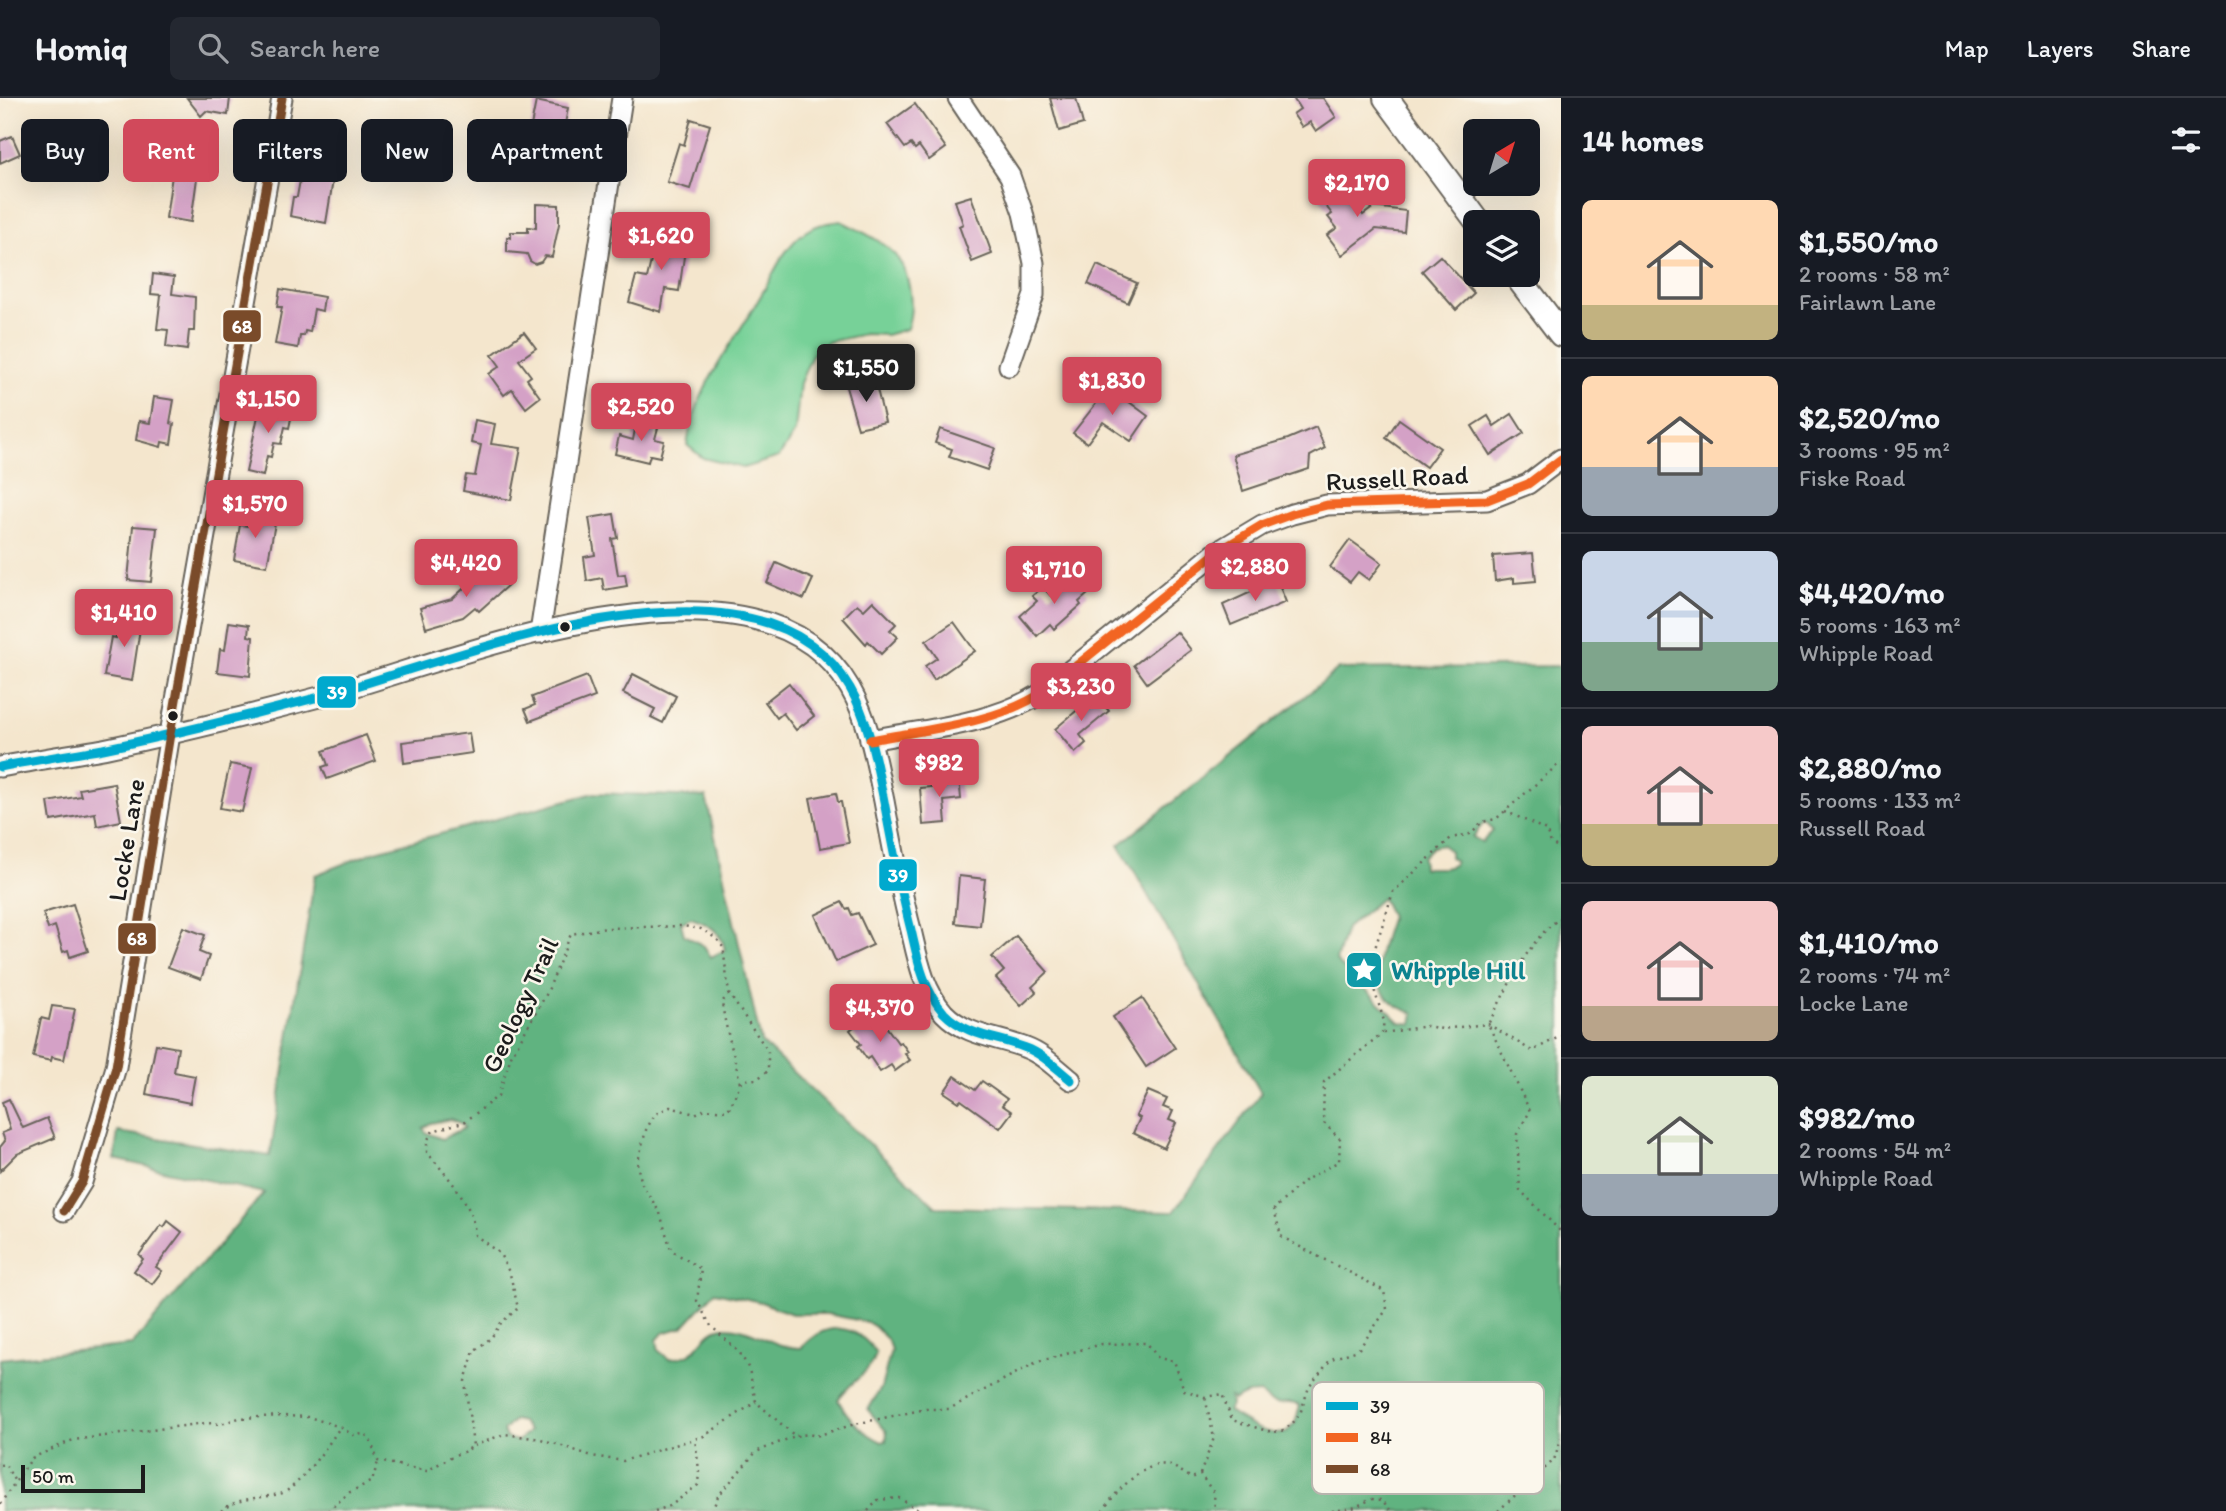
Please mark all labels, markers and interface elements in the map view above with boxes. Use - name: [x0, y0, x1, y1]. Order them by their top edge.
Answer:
- search box: [170, 17, 660, 80]
- text: Homiq: [35, 29, 128, 68]
- icon: search: [194, 29, 232, 67]
- text: Search here: [250, 32, 380, 64]
- text: Map: [1945, 34, 1989, 63]
- text: Layers: [2027, 34, 2094, 63]
- text: Share: [2132, 34, 2191, 63]
- chip: Buy: [21, 119, 109, 182]
- chip: Rent: [123, 119, 219, 182]
- chip: Filters: [233, 119, 347, 182]
- chip: New: [361, 119, 453, 182]
- chip: Apartment: [467, 119, 627, 182]
- north arrow: [1463, 119, 1540, 196]
- map controls: [1463, 119, 1540, 287]
- icon: filters: [2167, 121, 2205, 159]
- text: 14 homes: [1582, 122, 1704, 159]
- pin: $2,170: [1300, 159, 1414, 219]
- text: $2,170: [1324, 168, 1390, 196]
- button: layers: [1463, 210, 1540, 287]
- pin: $1,620: [604, 212, 718, 272]
- text: $1,620: [628, 221, 694, 249]
- text: $1,550/mo: [1799, 223, 1938, 260]
- icon: home: [1638, 228, 1722, 312]
- text: 2 rooms · 58 m²: [1799, 260, 1950, 288]
- text: Fairlawn Lane: [1799, 288, 1936, 316]
- line badge: 68: [222, 309, 262, 343]
- text: 68: [232, 315, 253, 338]
- pin: $1,550: [809, 344, 923, 404]
- text: $1,550: [833, 353, 899, 381]
- pin: $1,830: [1055, 358, 1169, 417]
- text: $1,830: [1078, 366, 1146, 394]
- pin: $1,150: [211, 376, 325, 435]
- text: $1,150: [236, 384, 300, 412]
- pin: $2,520: [584, 384, 698, 443]
- text: $2,520: [607, 392, 675, 420]
- text: $2,520/mo: [1799, 399, 1940, 436]
- icon: home: [1638, 404, 1722, 488]
- text: 3 rooms · 95 m²: [1799, 436, 1950, 464]
- street label: Russell Road: [1325, 458, 1469, 498]
- text: Fiske Road: [1799, 464, 1905, 492]
- pin: $1,570: [198, 480, 312, 540]
- text: $1,570: [222, 489, 288, 517]
- pin: $4,420: [409, 540, 523, 599]
- pin: $2,880: [1198, 544, 1312, 603]
- pin: $1,710: [997, 546, 1111, 606]
- text: $4,420: [430, 548, 502, 576]
- text: $2,880: [1221, 552, 1289, 580]
- text: $1,710: [1022, 555, 1086, 583]
- text: $4,420/mo: [1799, 574, 1945, 611]
- icon: home: [1638, 579, 1722, 663]
- pin: $1,410: [67, 589, 181, 649]
- text: $1,410: [91, 598, 157, 626]
- text: 5 rooms · 163 m²: [1799, 611, 1961, 639]
- unlabelled marker: [558, 620, 572, 634]
- text: Whipple Road: [1799, 639, 1933, 667]
- pin: $3,230: [1024, 664, 1138, 723]
- text: $3,230: [1047, 672, 1115, 700]
- line badge: 39: [316, 675, 357, 709]
- text: 39: [327, 681, 347, 704]
- unlabelled marker: [166, 709, 180, 723]
- pin: $982: [898, 740, 980, 799]
- text: $982: [915, 748, 963, 776]
- text: $2,880/mo: [1799, 749, 1942, 786]
- icon: home: [1638, 754, 1722, 838]
- street label: Locke Lane: [101, 776, 151, 904]
- text: 5 rooms · 133 m²: [1799, 786, 1961, 814]
- text: Russell Road: [1799, 814, 1925, 842]
- line badge: 39: [878, 858, 918, 892]
- text: 39: [888, 864, 908, 887]
- line badge: 68: [117, 922, 157, 955]
- text: $1,410/mo: [1799, 924, 1939, 961]
- text: 68: [127, 927, 148, 950]
- icon: home: [1638, 929, 1722, 1013]
- street label: Geology Trail: [475, 932, 565, 1078]
- place icon: Whipple Hill: [1343, 949, 1385, 991]
- place label: Whipple Hill: [1391, 954, 1526, 986]
- text: 2 rooms · 74 m²: [1799, 961, 1951, 989]
- pin: $4,370: [823, 984, 937, 1044]
- text: Locke Lane: [1799, 989, 1909, 1017]
- text: $4,370: [845, 993, 915, 1021]
- text: $982/mo: [1799, 1099, 1915, 1136]
- icon: home: [1638, 1104, 1722, 1188]
- text: 2 rooms · 54 m²: [1799, 1136, 1951, 1164]
- text: Whipple Road: [1799, 1164, 1933, 1192]
- legend: [1312, 1382, 1544, 1494]
- text: 39: [1370, 1395, 1390, 1418]
- text: 84: [1370, 1426, 1392, 1449]
- text: 68: [1370, 1458, 1390, 1481]
- scale bar: [21, 1462, 145, 1494]
- text: 50 m: [32, 1465, 74, 1488]

